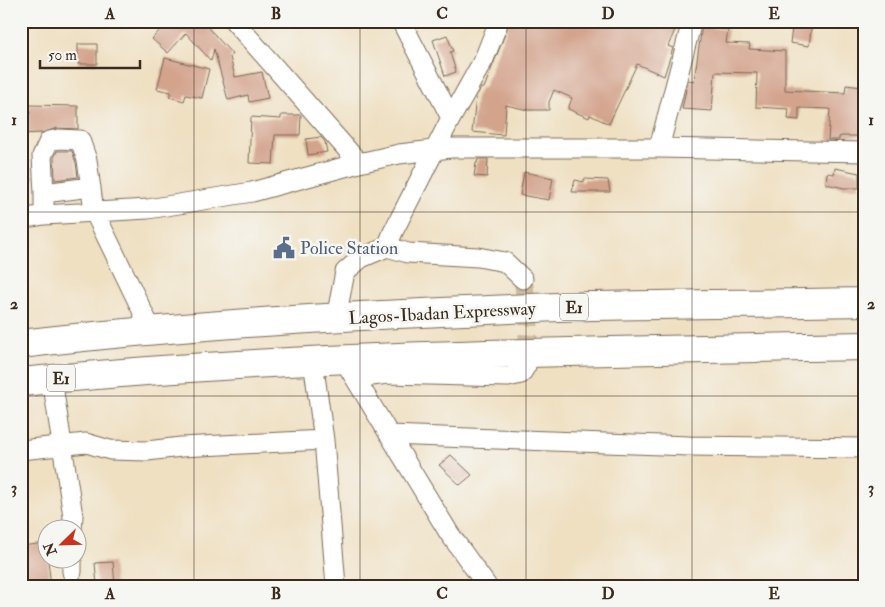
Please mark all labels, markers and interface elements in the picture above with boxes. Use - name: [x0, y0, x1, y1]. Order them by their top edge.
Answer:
- text: A: [104, 4, 116, 24]
- text: B: [271, 4, 281, 24]
- text: C: [436, 4, 448, 24]
- text: D: [601, 4, 615, 24]
- text: E: [768, 4, 780, 24]
- scale bar: [40, 38, 140, 70]
- text: 50 m: [48, 46, 77, 65]
- text: 1: [11, 110, 17, 130]
- text: 1: [868, 110, 874, 130]
- public building icon: Police Station: [271, 235, 297, 261]
- place label: Police Station: [300, 237, 398, 260]
- text: 2: [10, 294, 18, 314]
- road number: E1: [560, 294, 588, 320]
- text: 2: [867, 294, 875, 314]
- street label: Lagos-Ibadan Expressway: [348, 297, 537, 330]
- road number: E1: [47, 364, 75, 392]
- text: 3: [11, 478, 17, 498]
- text: 3: [868, 478, 874, 498]
- north arrow: [38, 520, 88, 570]
- text: N: [40, 539, 61, 559]
- text: A: [104, 584, 116, 604]
- text: B: [271, 584, 281, 604]
- text: C: [436, 584, 448, 604]
- text: D: [601, 584, 615, 604]
- text: E: [768, 584, 780, 604]

